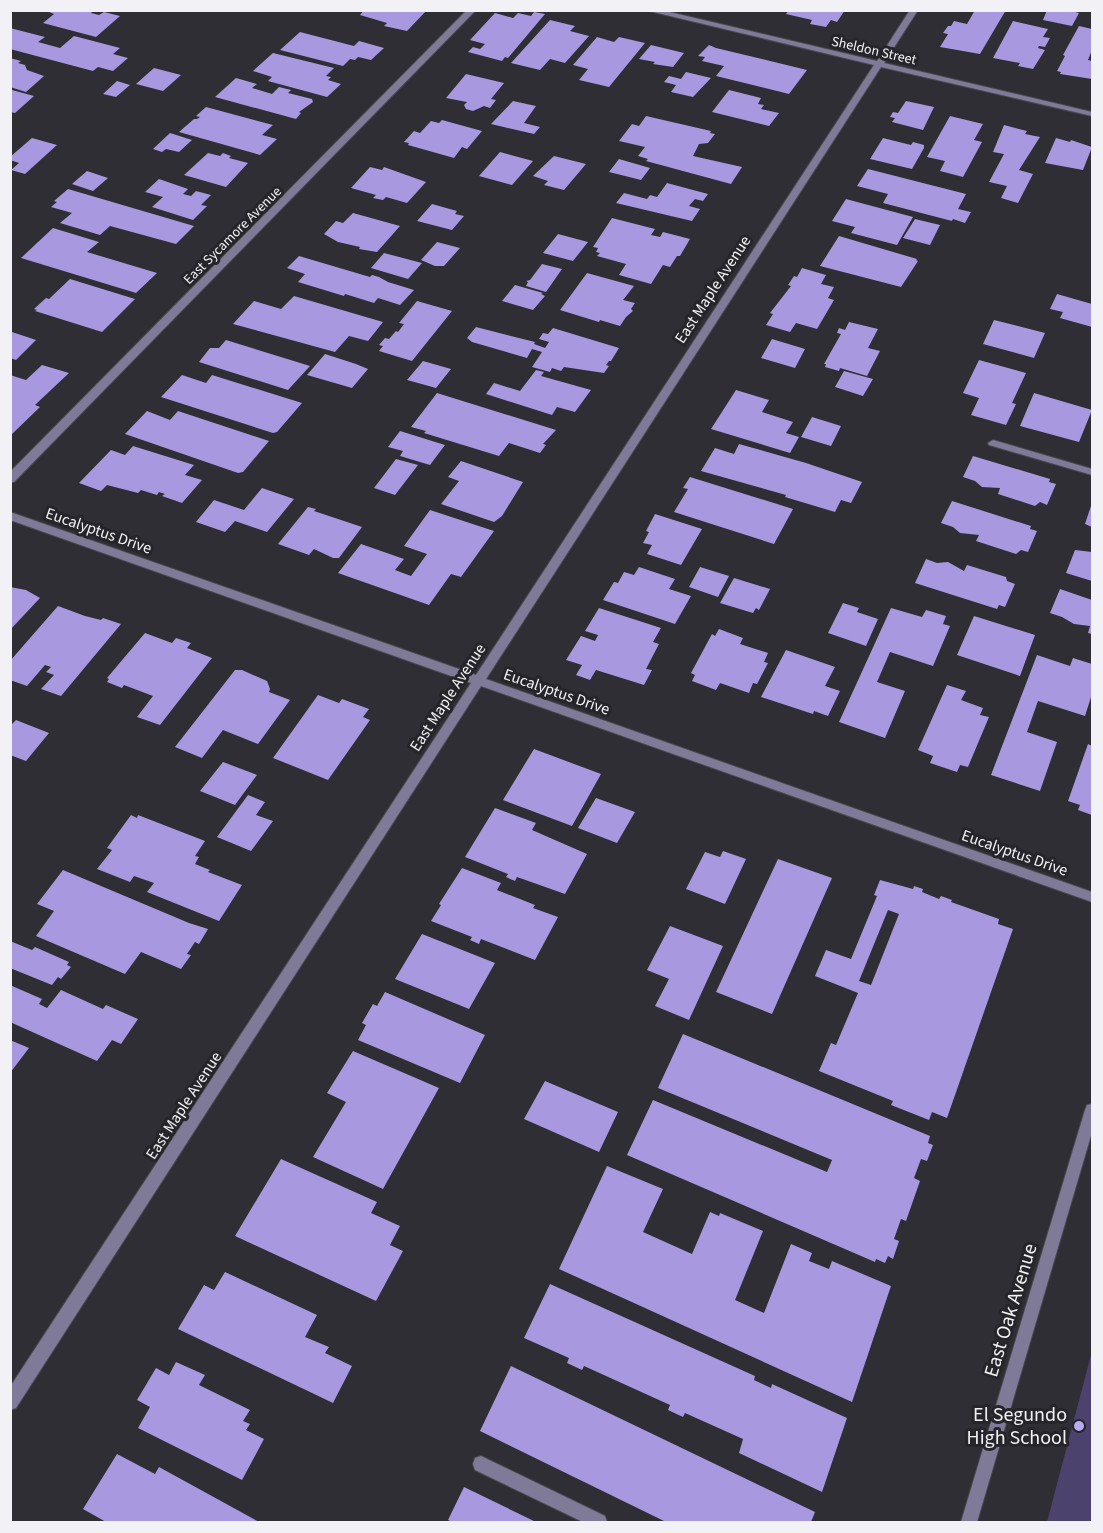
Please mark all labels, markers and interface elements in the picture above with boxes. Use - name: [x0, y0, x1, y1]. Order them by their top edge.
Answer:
- street label: Sheldon Street: [829, 32, 918, 71]
- street label: East Sycamore Avenue: [179, 182, 286, 289]
- street label: East Maple Avenue: [670, 231, 756, 348]
- street label: Eucalyptus Drive: [43, 502, 155, 559]
- street label: East Maple Avenue: [405, 639, 491, 756]
- street label: Eucalyptus Drive: [501, 663, 613, 720]
- street label: Eucalyptus Drive: [959, 824, 1071, 881]
- street label: East Maple Avenue: [141, 1047, 227, 1164]
- street label: East Oak Avenue: [977, 1240, 1045, 1380]
- place label: El Segundo High School: [967, 1401, 1067, 1452]
- marker: El Segundo High School: [1072, 1419, 1086, 1433]

